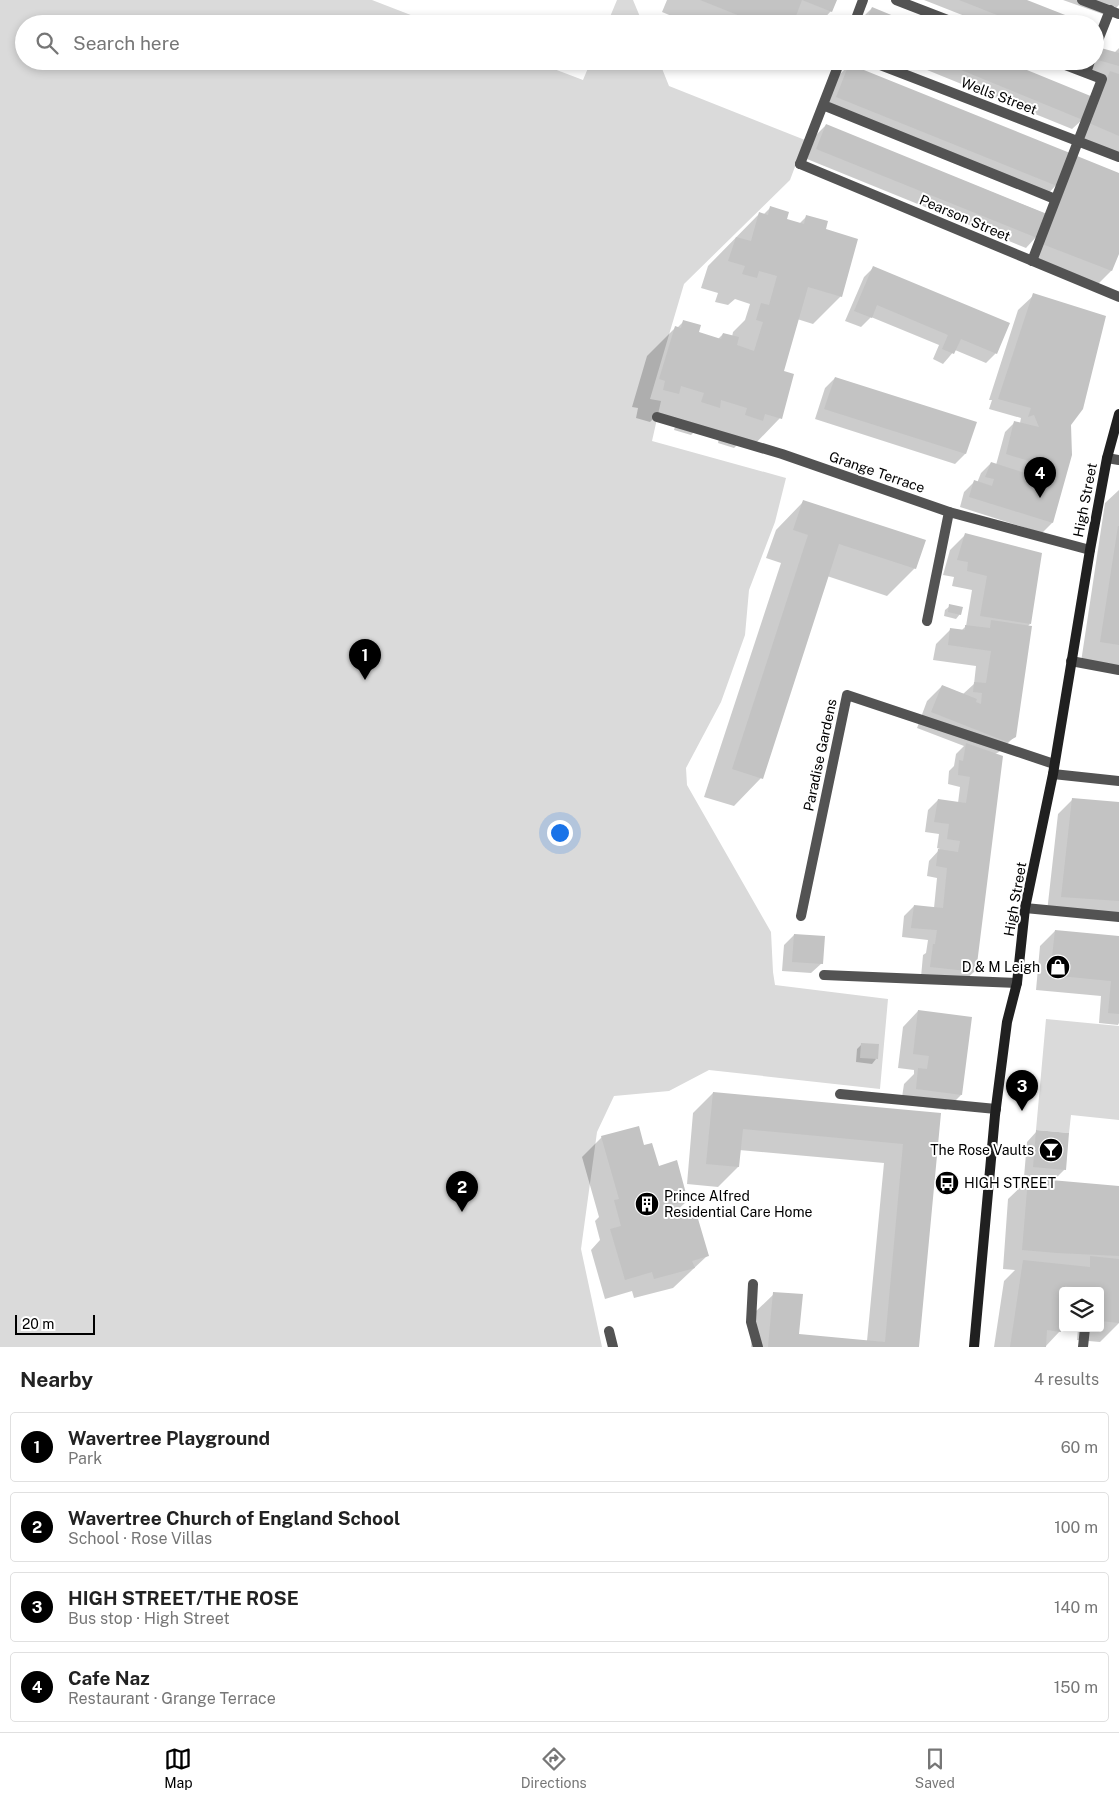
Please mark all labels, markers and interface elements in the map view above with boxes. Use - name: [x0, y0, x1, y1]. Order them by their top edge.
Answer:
- search box: [15, 15, 1104, 70]
- icon: search: [33, 29, 61, 57]
- text: Search here: [73, 32, 180, 54]
- street label: Wells Street: [959, 74, 1039, 118]
- street label: Pearson Street: [917, 192, 1013, 244]
- street label: Grange Terrace: [827, 448, 927, 496]
- pin: 4: [1024, 457, 1056, 498]
- street label: High Street: [1070, 462, 1100, 538]
- pin: 1: [349, 639, 381, 680]
- street label: Paradise Gardens: [800, 697, 840, 813]
- your location: [547, 820, 573, 846]
- street label: High Street: [1001, 861, 1029, 937]
- shop icon: D & M Leigh: [1045, 954, 1071, 980]
- place label: D & M Leigh: [962, 959, 1040, 975]
- pin: 3: [1006, 1070, 1038, 1111]
- bar icon: The Rose Vaults: [1038, 1137, 1064, 1163]
- place label: The Rose Vaults: [930, 1142, 1034, 1158]
- bus stop icon: HIGH STREET: [934, 1170, 960, 1196]
- pin: 2: [446, 1171, 478, 1212]
- place label: HIGH STREET: [964, 1175, 1056, 1191]
- place label: Prince Alfred Residential Care Home: [664, 1188, 813, 1220]
- building icon: Prince Alfred Residential Care Home: [634, 1191, 660, 1217]
- map controls: [1059, 1287, 1104, 1332]
- button: layers: [1059, 1287, 1104, 1332]
- scale bar: [15, 1312, 95, 1335]
- text: 20 m: [22, 1316, 54, 1332]
- text: Nearby: [20, 1367, 93, 1392]
- text: 4 results: [1034, 1370, 1099, 1389]
- text: Wavertree Playground: [68, 1427, 270, 1449]
- text: 1: [34, 1438, 40, 1457]
- text: 60 m: [1061, 1438, 1098, 1457]
- text: Park: [68, 1449, 102, 1468]
- text: Wavertree Church of England School: [68, 1507, 400, 1529]
- text: 2: [32, 1518, 42, 1537]
- text: 100 m: [1054, 1518, 1098, 1537]
- text: School · Rose Villas: [68, 1529, 212, 1548]
- text: HIGH STREET/THE ROSE: [68, 1587, 299, 1609]
- text: 3: [32, 1598, 42, 1617]
- text: 140 m: [1054, 1598, 1098, 1617]
- text: Bus stop · High Street: [68, 1609, 230, 1628]
- text: Cafe Naz: [68, 1667, 150, 1689]
- text: 4: [32, 1678, 42, 1697]
- text: 150 m: [1054, 1678, 1098, 1697]
- text: Restaurant · Grange Terrace: [68, 1689, 276, 1708]
- tab: Map: [164, 1745, 193, 1791]
- tab: Directions: [521, 1745, 587, 1791]
- tab: Saved: [915, 1745, 955, 1791]

